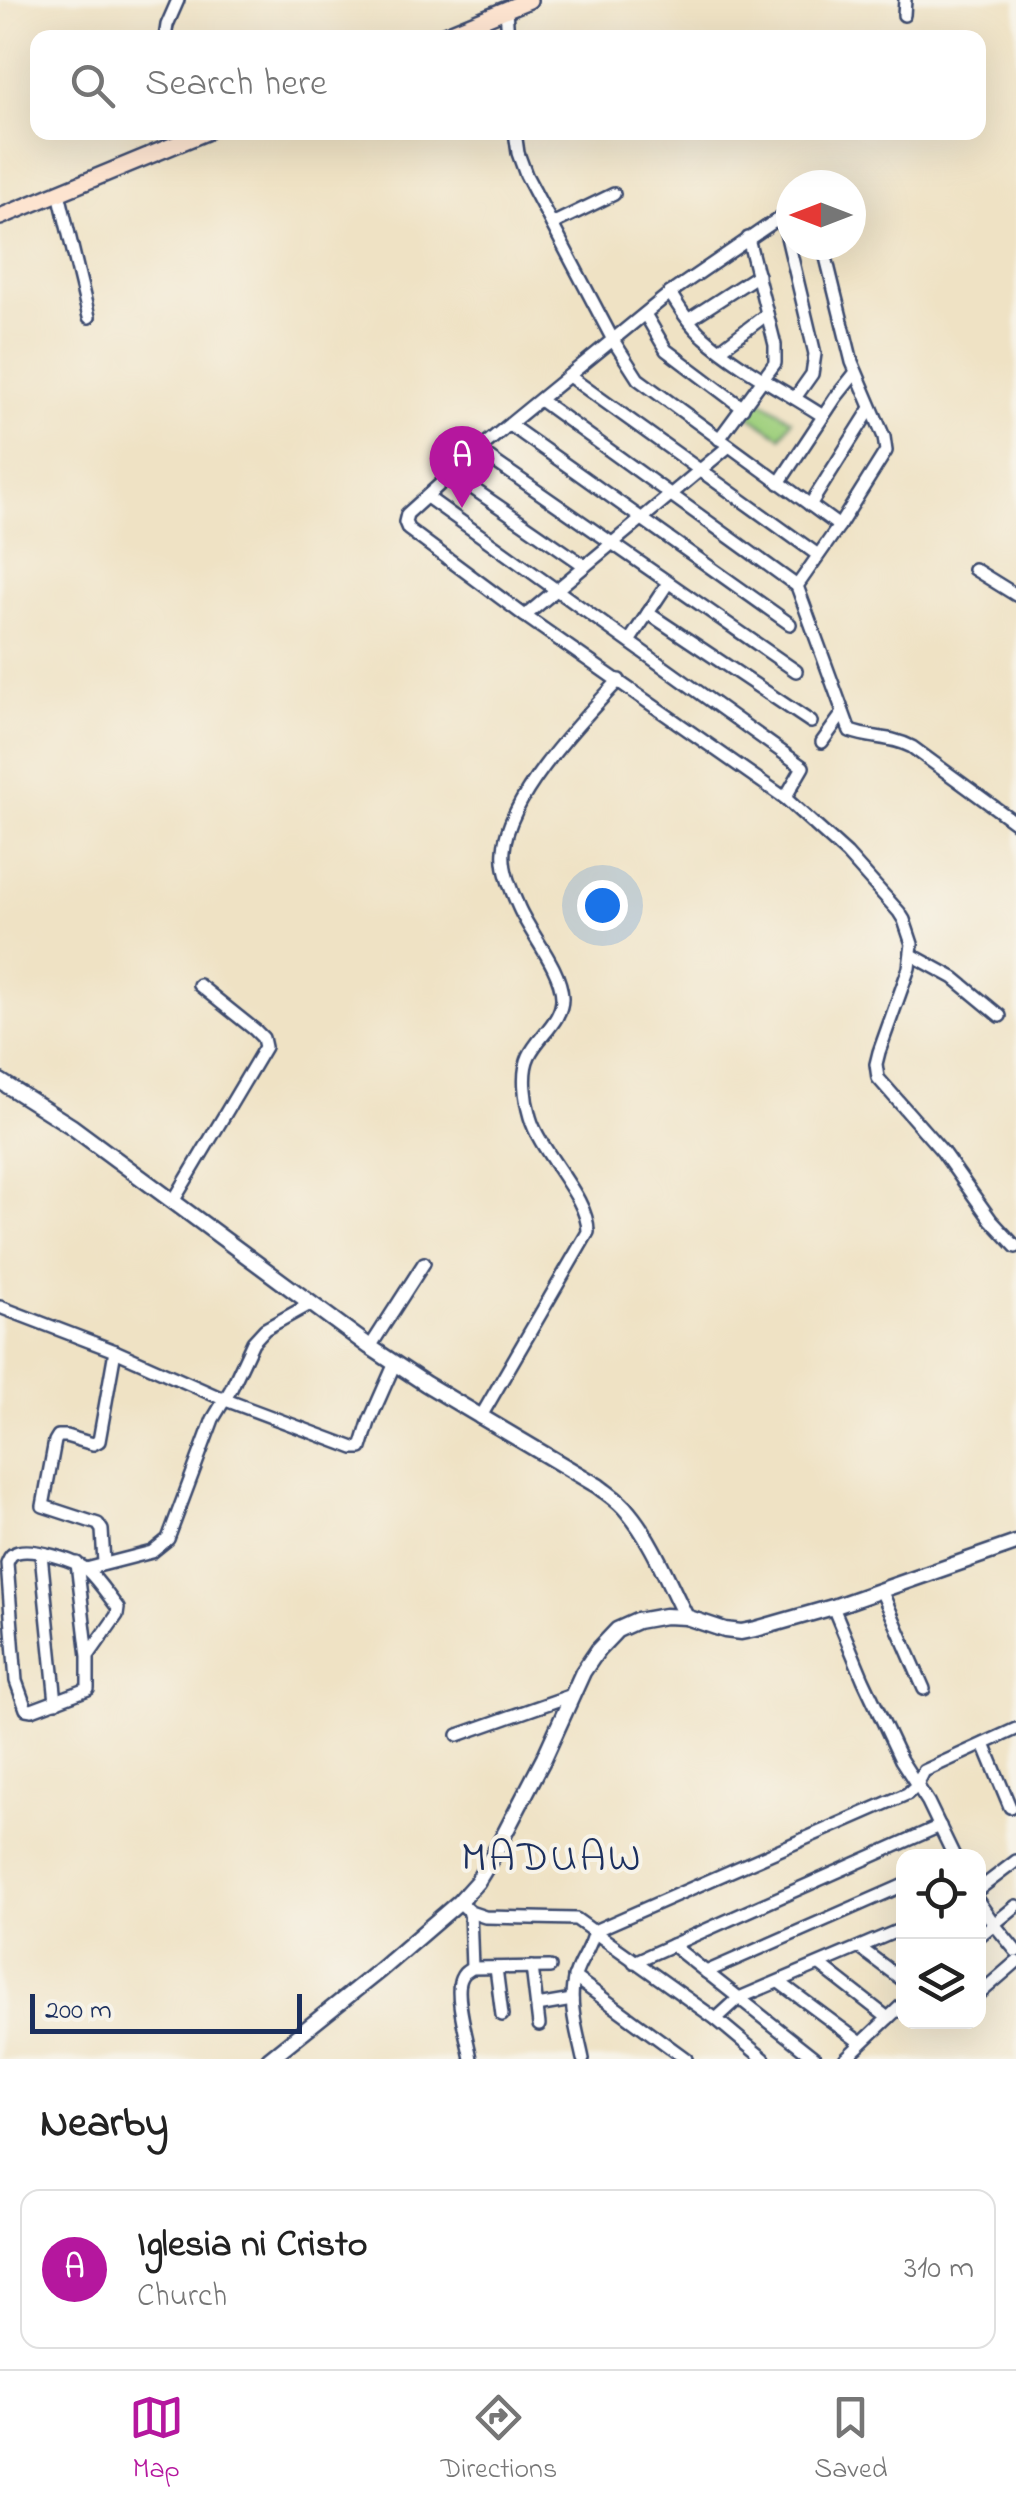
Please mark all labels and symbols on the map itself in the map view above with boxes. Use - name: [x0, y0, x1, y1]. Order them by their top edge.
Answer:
- north arrow: [776, 170, 866, 260]
- pin: A: [430, 426, 494, 508]
- your location: [577, 880, 628, 931]
- district label: MADUAW: [461, 1829, 643, 1890]
- scale bar: [30, 1989, 302, 2034]

